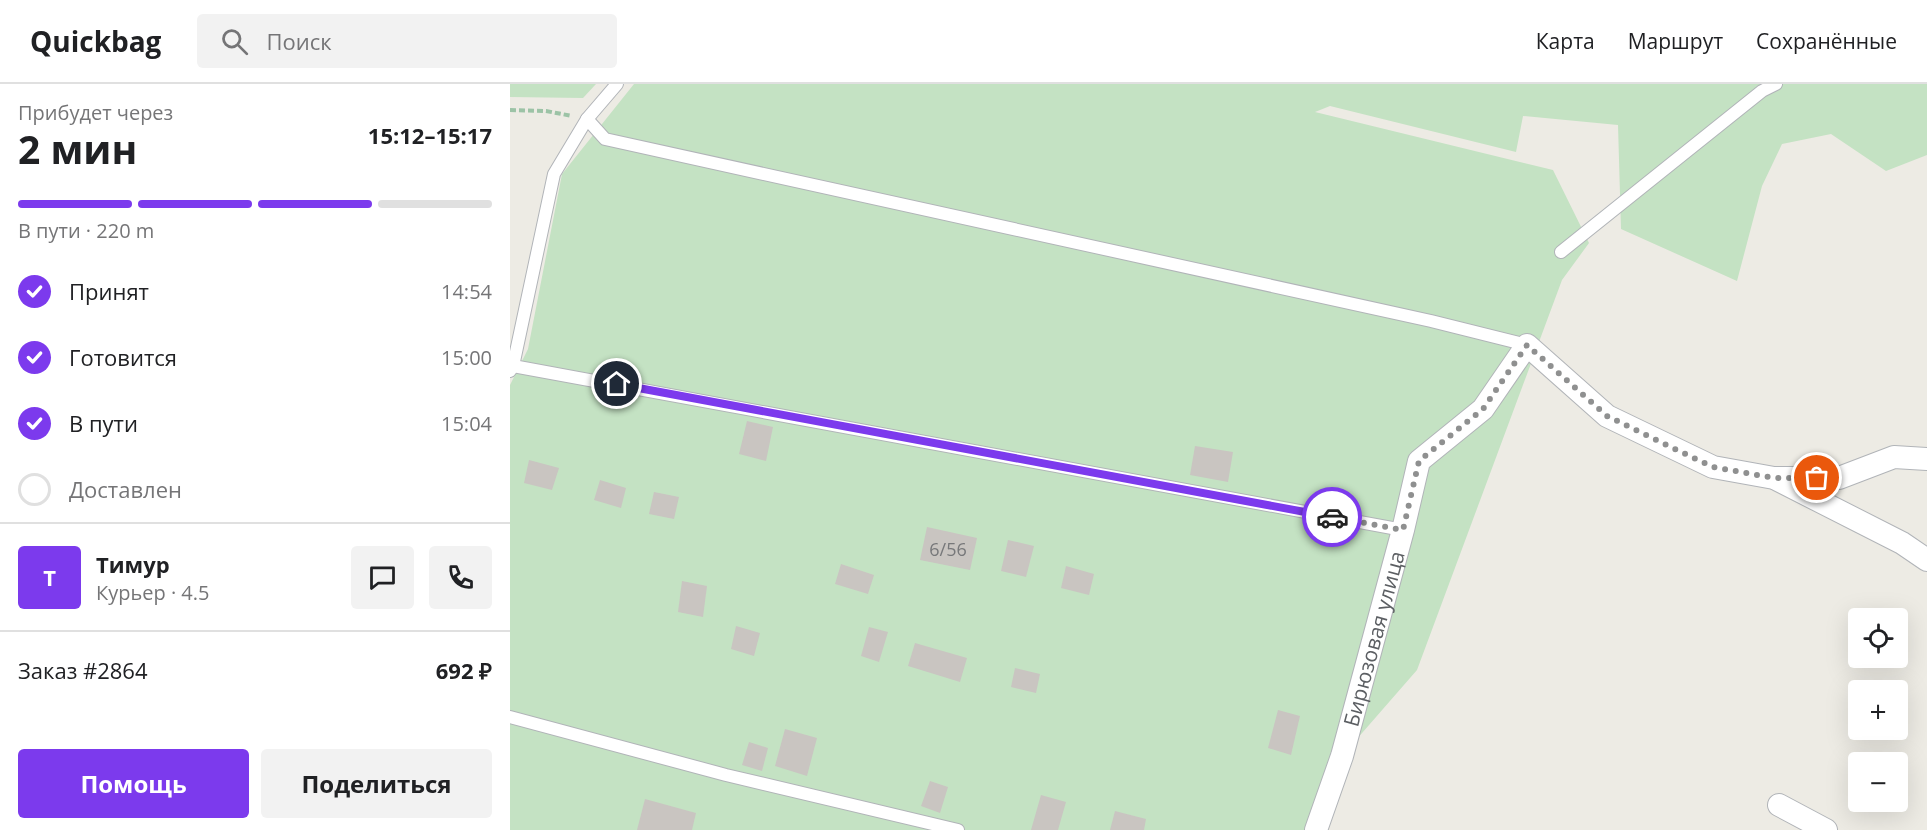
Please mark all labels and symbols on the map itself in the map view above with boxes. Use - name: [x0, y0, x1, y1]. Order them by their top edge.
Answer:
- pin: [591, 358, 642, 409]
- pin: [1791, 452, 1842, 503]
- courier: [1302, 487, 1362, 547]
- house number: 6/56: [929, 537, 967, 561]
- street label: Бирюзовая улица: [1337, 548, 1411, 730]

